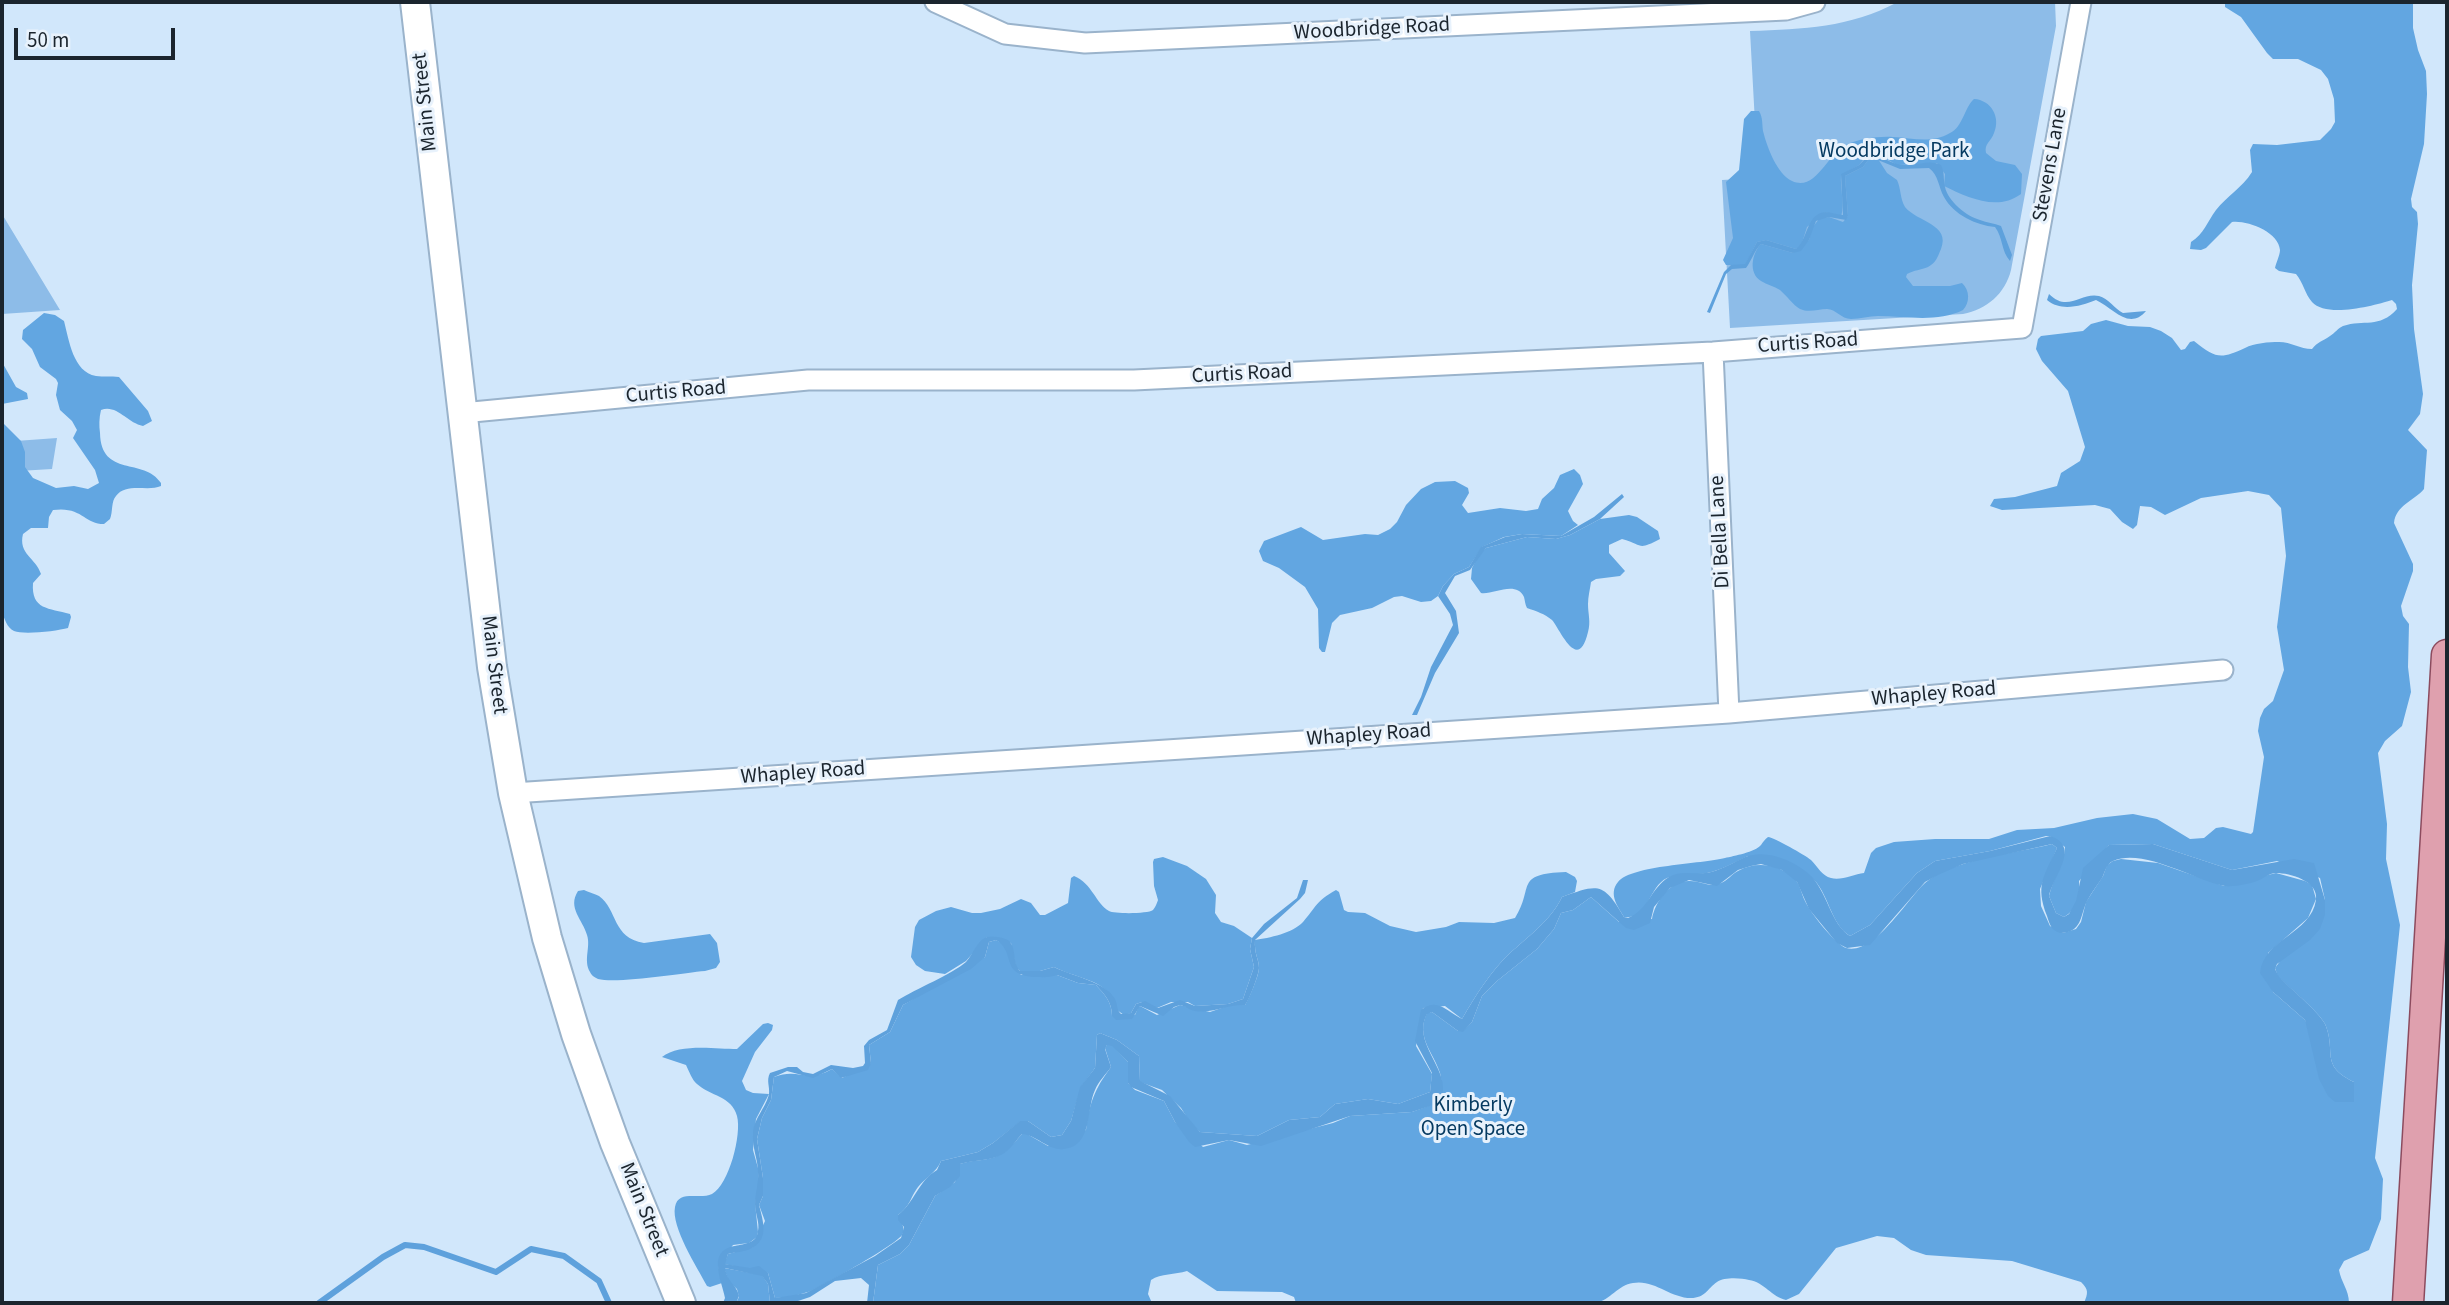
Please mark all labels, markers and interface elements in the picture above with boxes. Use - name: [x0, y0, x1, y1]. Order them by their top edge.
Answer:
- street label: Woodbridge Road: [1293, 13, 1451, 47]
- scale bar: [18, 14, 178, 58]
- text: 50 m: [27, 25, 69, 55]
- street label: Main Street: [408, 51, 444, 153]
- street label: Stevens Lane: [2029, 106, 2073, 224]
- park label: Woodbridge Park: [1819, 139, 1969, 165]
- street label: Curtis Road: [1757, 328, 1859, 360]
- street label: Curtis Road: [1191, 360, 1293, 390]
- street label: Curtis Road: [625, 376, 727, 410]
- street label: Di Bella Lane: [1705, 475, 1737, 589]
- street label: Main Street: [474, 614, 512, 716]
- street label: Whapley Road: [1871, 677, 1997, 713]
- street label: Whapley Road: [1306, 719, 1432, 753]
- street label: Whapley Road: [740, 757, 866, 791]
- park label: Kimberly Open Space: [1421, 1093, 1525, 1143]
- street label: Main Street: [613, 1159, 673, 1261]

